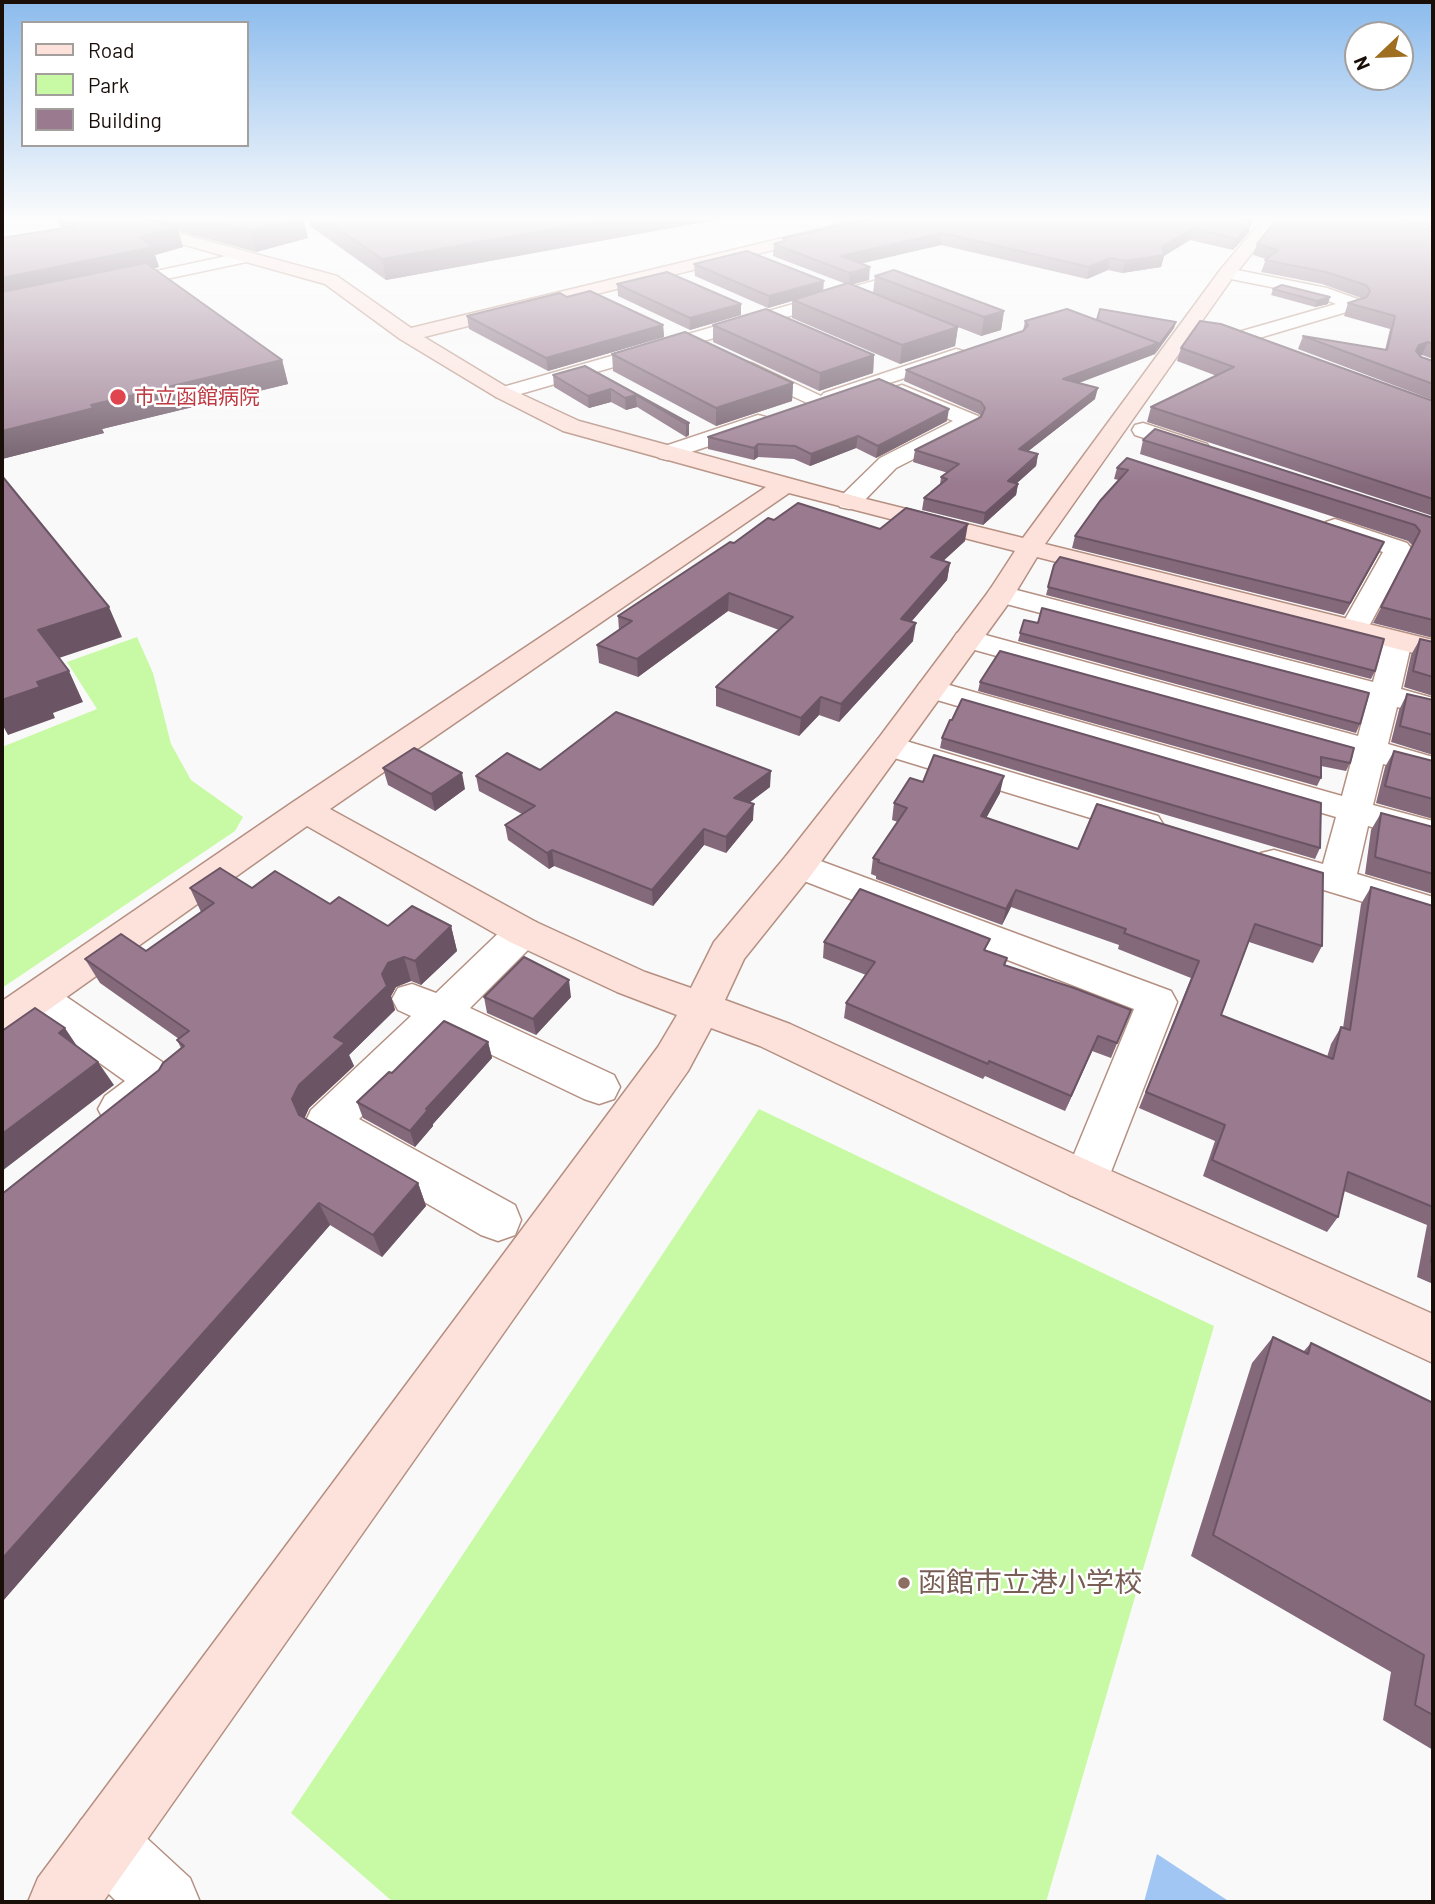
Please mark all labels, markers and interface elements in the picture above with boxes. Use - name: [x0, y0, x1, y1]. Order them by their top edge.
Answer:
- legend: [21, 21, 248, 147]
- north arrow: [1344, 21, 1414, 91]
- text: Road: [88, 37, 134, 62]
- text: N: [1348, 53, 1374, 74]
- text: Park: [88, 72, 129, 97]
- text: Building: [88, 107, 162, 132]
- place label: 市立函館病院: [134, 384, 260, 410]
- marker: 市立函館病院: [108, 387, 128, 407]
- place label: 函館市立港小学校: [918, 1566, 1142, 1600]
- marker: 函館市立港小学校: [896, 1575, 912, 1591]

